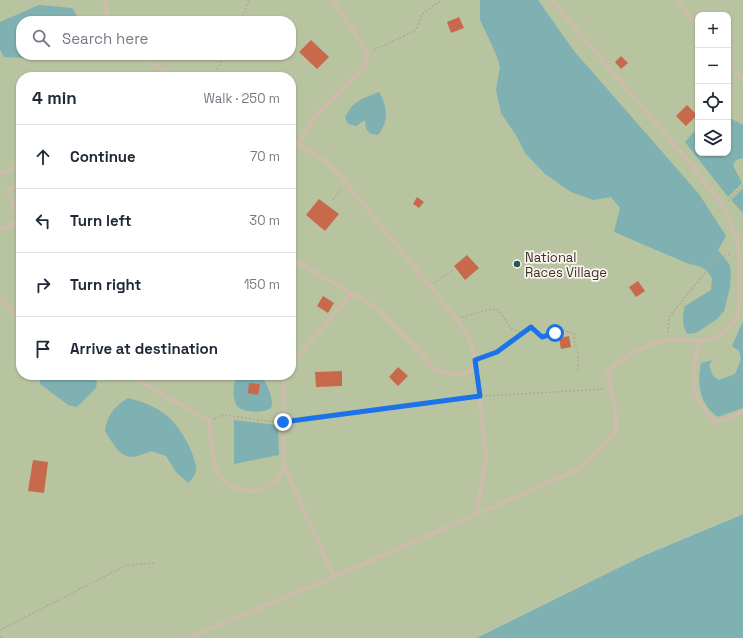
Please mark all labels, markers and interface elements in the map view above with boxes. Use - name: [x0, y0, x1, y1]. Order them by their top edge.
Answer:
- map controls: [695, 12, 731, 156]
- button: +: [695, 12, 731, 48]
- search box: [16, 16, 296, 60]
- icon: search: [30, 27, 52, 49]
- text: Search here: [62, 29, 148, 48]
- button: −: [695, 48, 731, 84]
- button: locate: [695, 84, 731, 120]
- text: 4 min: [32, 87, 77, 109]
- text: Walk · 250 m: [204, 90, 280, 107]
- button: layers: [695, 120, 731, 156]
- icon: ahead: [32, 146, 54, 168]
- text: Continue: [70, 147, 136, 166]
- text: 70 m: [250, 148, 280, 165]
- icon: left: [32, 210, 54, 232]
- text: Turn left: [70, 211, 132, 230]
- text: 30 m: [249, 212, 280, 229]
- place label: National Races Village: [525, 249, 607, 281]
- marker: National Races Village: [512, 259, 522, 269]
- icon: right: [32, 274, 54, 296]
- text: Turn right: [70, 275, 141, 294]
- text: 150 m: [244, 276, 280, 293]
- route start: [546, 324, 564, 342]
- icon: arrive: [32, 338, 54, 360]
- text: Arrive at destination: [70, 339, 218, 358]
- route end: [274, 413, 292, 431]

